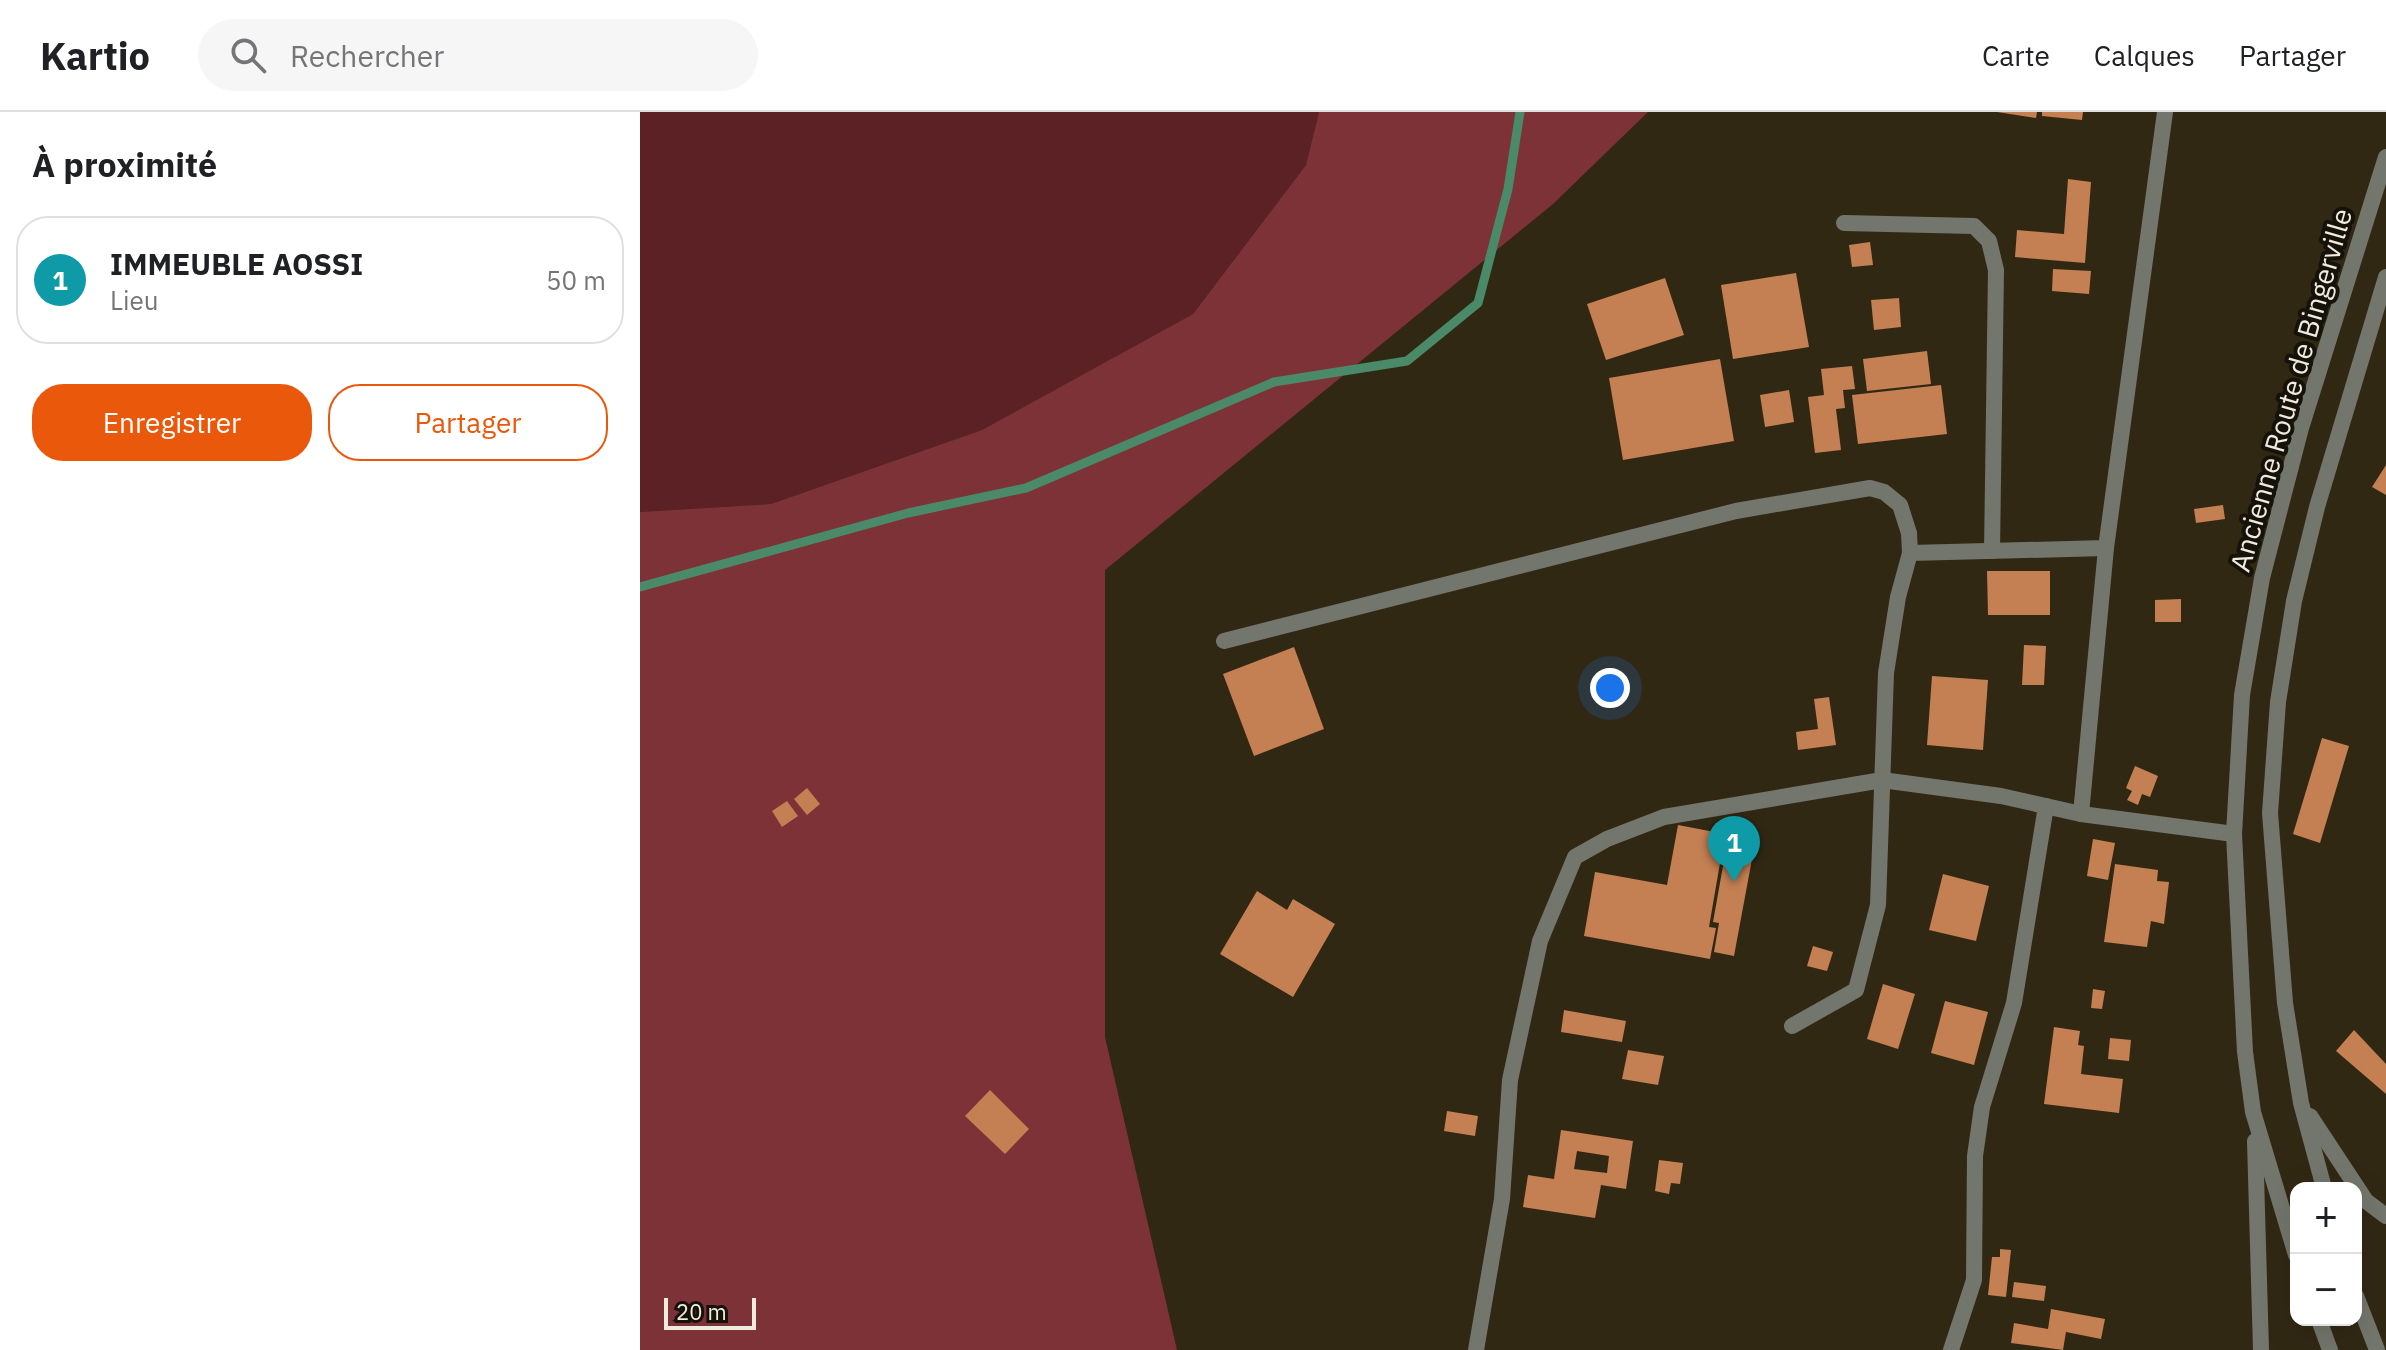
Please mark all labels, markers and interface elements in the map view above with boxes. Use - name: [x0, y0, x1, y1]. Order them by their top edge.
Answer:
- search box: [198, 19, 758, 91]
- text: Kartio: [40, 31, 150, 80]
- icon: search: [226, 33, 270, 77]
- text: Rechercher: [290, 36, 444, 75]
- text: Carte: [1982, 37, 2050, 74]
- text: Calques: [2094, 37, 2195, 74]
- text: Partager: [2239, 37, 2346, 74]
- text: À proximité: [32, 142, 217, 186]
- street label: Ancienne Route de Bingerville: [2221, 204, 2360, 576]
- text: IMMEUBLE AOSSI: [110, 244, 363, 283]
- text: 1: [52, 263, 68, 297]
- text: 50 m: [546, 263, 606, 297]
- text: Lieu: [110, 283, 159, 317]
- button: Enregistrer: [32, 384, 312, 461]
- button: Partager: [328, 384, 608, 461]
- your location: [1590, 668, 1630, 708]
- pin: 1: [1708, 816, 1760, 882]
- map controls: [2290, 1182, 2362, 1326]
- button: +: [2290, 1182, 2362, 1254]
- button: −: [2290, 1254, 2362, 1326]
- scale bar: [664, 1294, 756, 1330]
- text: 20 m: [676, 1297, 727, 1326]

